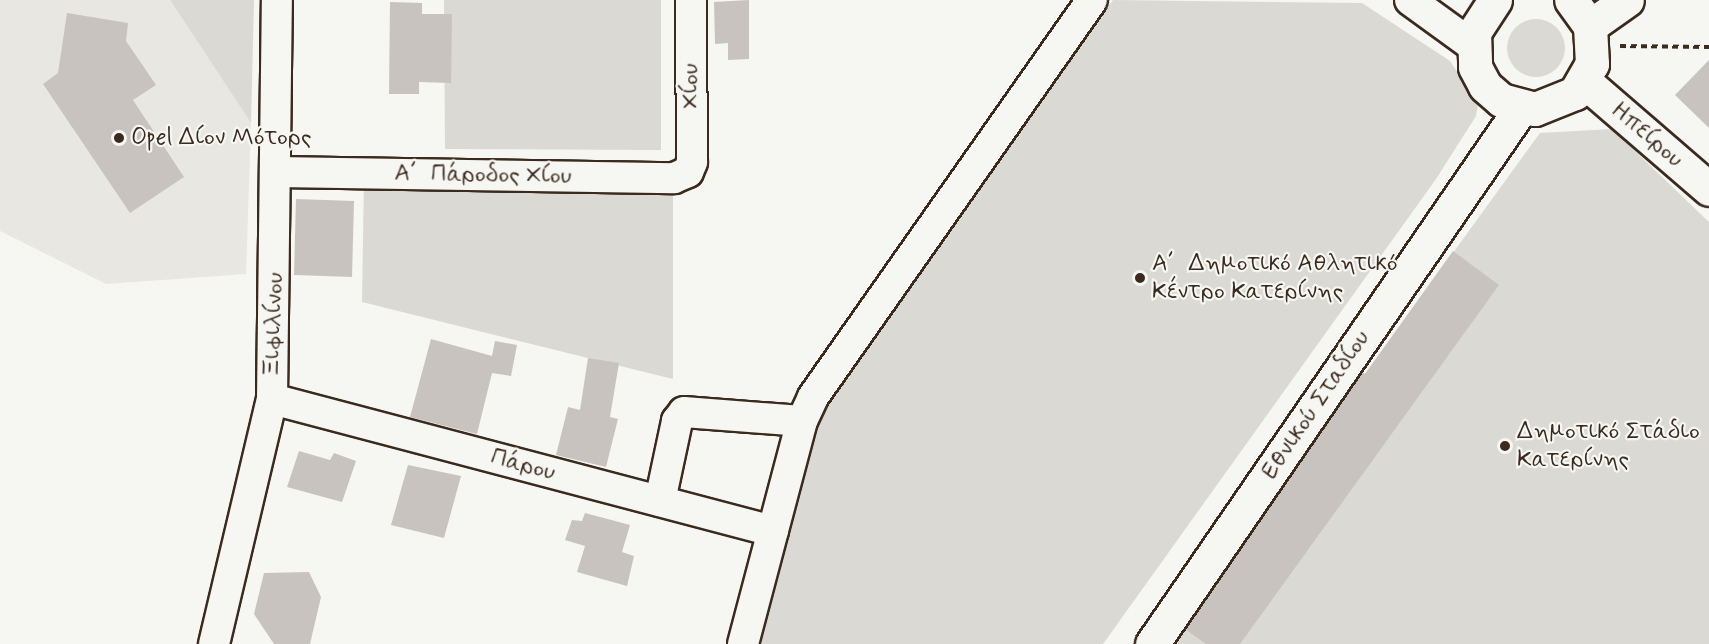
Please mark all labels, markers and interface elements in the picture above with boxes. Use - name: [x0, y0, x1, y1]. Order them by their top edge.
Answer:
- street label: Χίου: [677, 63, 705, 109]
- street label: Ηπείρου: [1605, 96, 1689, 174]
- place label: Opel Δίον Μότορς: [131, 124, 312, 152]
- marker: Opel Δίον Μότορς: [112, 131, 126, 145]
- street label: Α΄ Πάροδος Χίου: [394, 159, 572, 191]
- place label: Α΄ Δημοτικό Αθλητικό Κέντρο Κατερίνης: [1152, 250, 1398, 306]
- marker: Α΄ Δημοτικό Αθλητικό Κέντρο Κατερίνης: [1133, 271, 1147, 285]
- street label: Ξιφιλίνου: [258, 272, 290, 378]
- street label: Εθνικού Σταδίου: [1256, 325, 1376, 485]
- place label: Δημοτικό Στάδιο Κατερίνης: [1517, 418, 1700, 474]
- marker: Δημοτικό Στάδιο Κατερίνης: [1498, 439, 1512, 453]
- street label: Πάρου: [488, 443, 558, 487]

